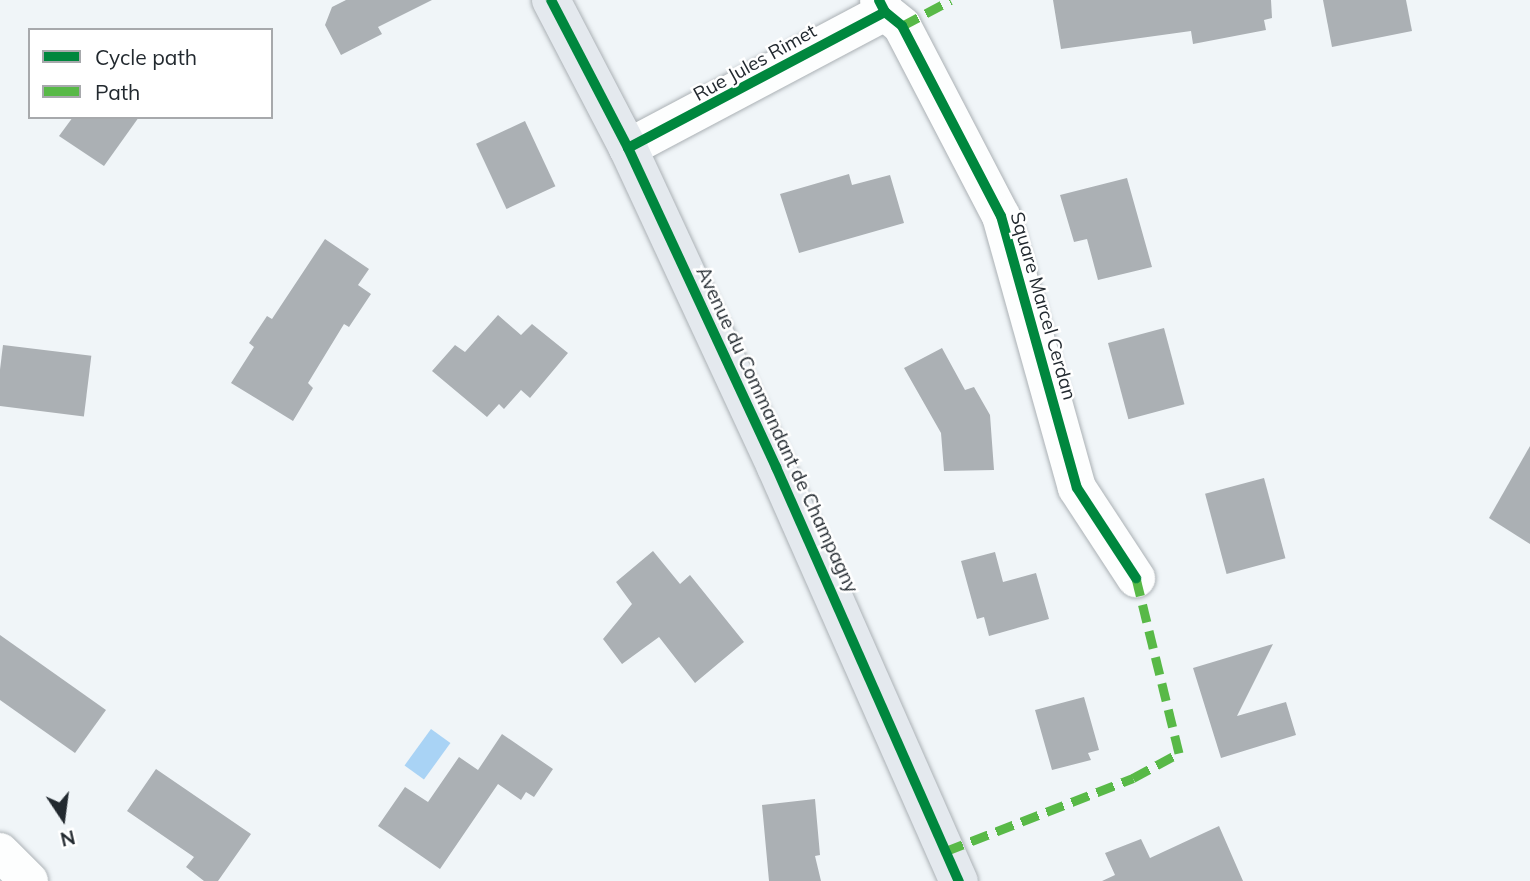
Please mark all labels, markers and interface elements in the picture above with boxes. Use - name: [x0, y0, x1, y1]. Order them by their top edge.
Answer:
- street label: Rue Jules Rimet: [689, 20, 821, 106]
- legend: [28, 28, 273, 119]
- text: Cycle path: [95, 44, 197, 70]
- text: Path: [95, 79, 140, 105]
- street label: Square Marcel Cerdan: [1005, 209, 1081, 403]
- street label: Avenue du Commandant de Champagny: [691, 263, 863, 597]
- north arrow: [28, 783, 98, 853]
- text: N: [58, 825, 77, 852]

